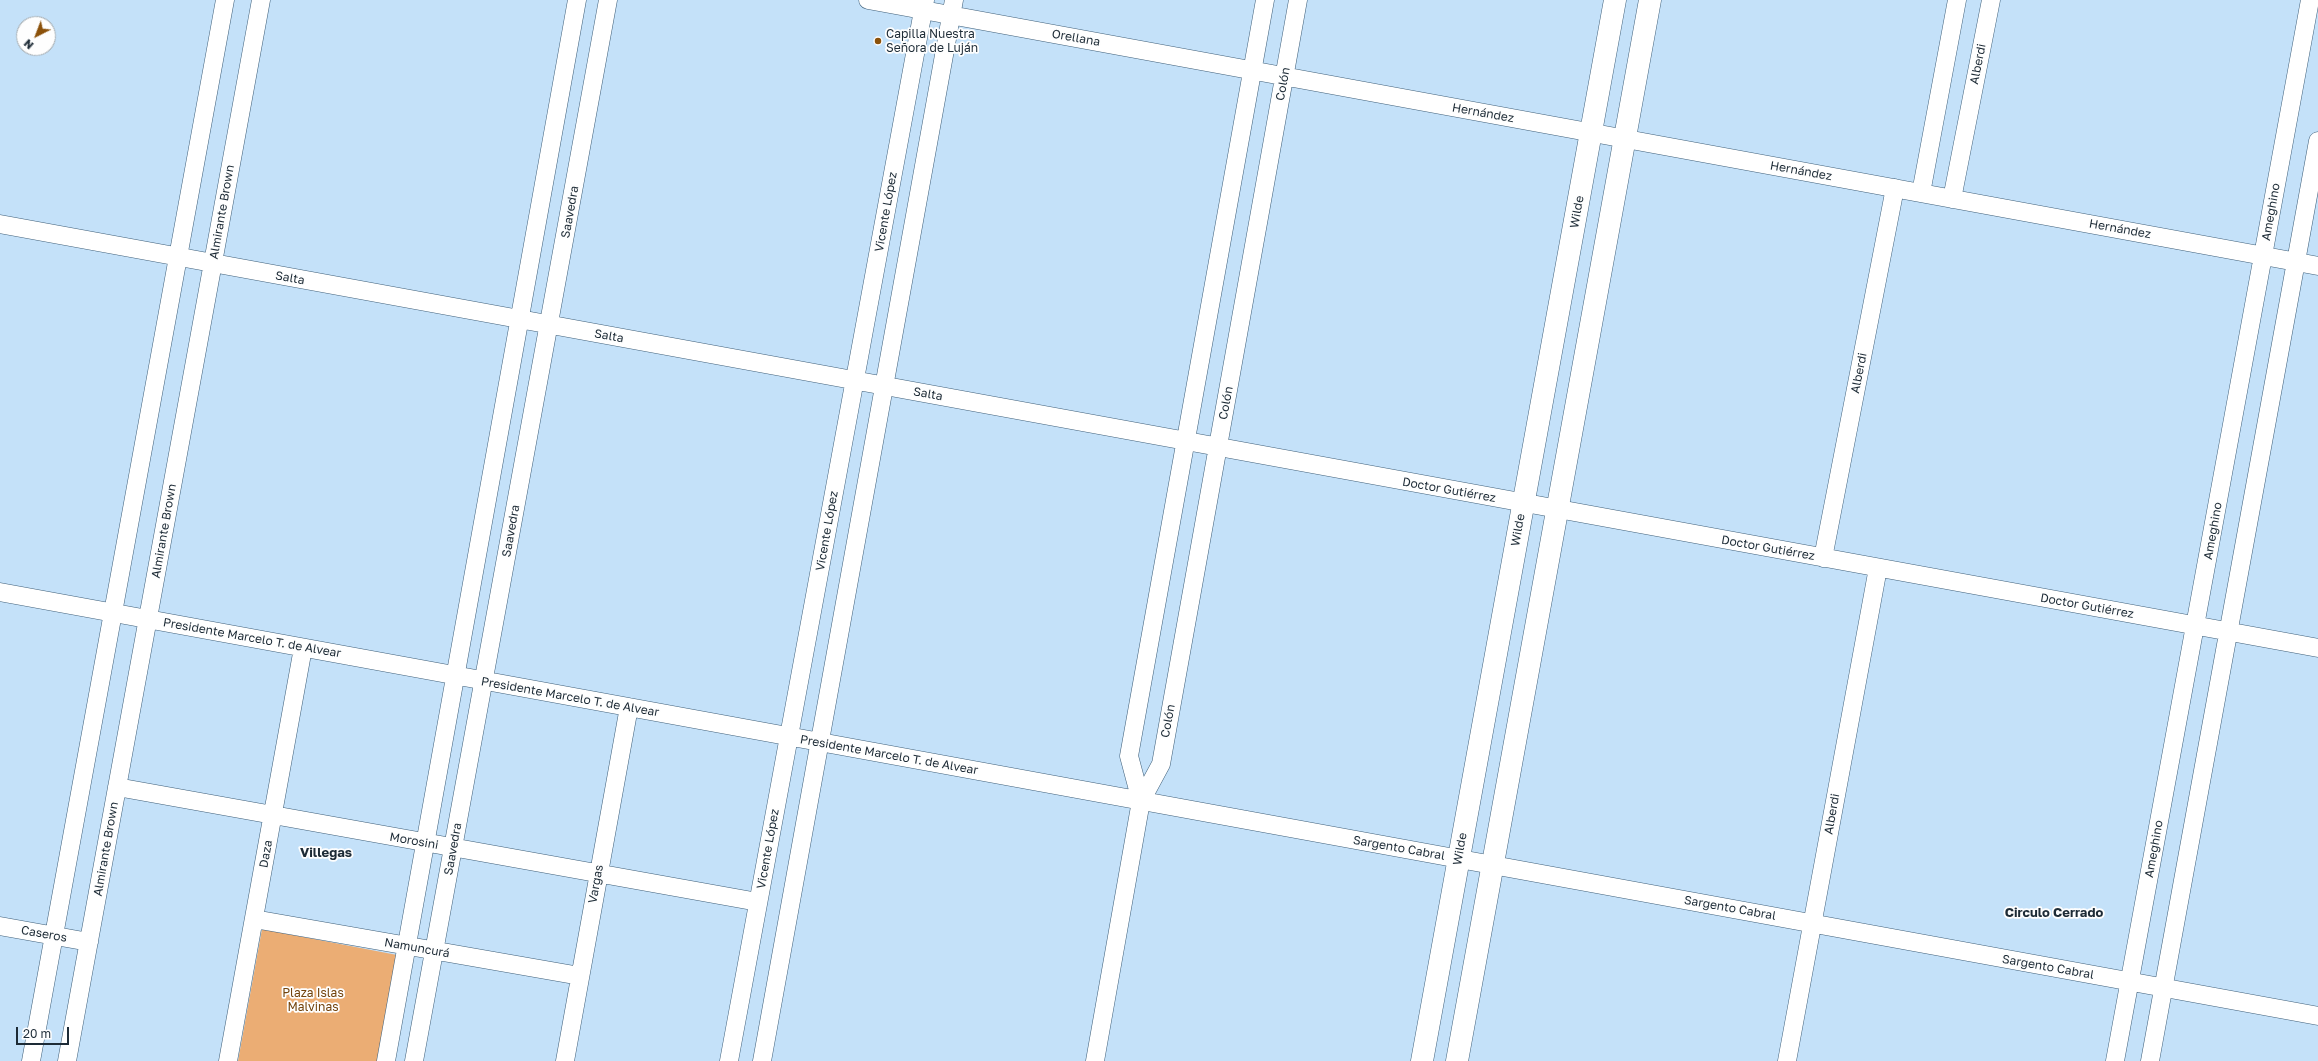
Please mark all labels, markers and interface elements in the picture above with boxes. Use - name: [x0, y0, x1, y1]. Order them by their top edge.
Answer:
- north arrow: [16, 16, 56, 56]
- place label: Capilla Nuestra Señora de Luján: [886, 27, 978, 55]
- street label: Orellana: [1051, 27, 1101, 49]
- marker: Capilla Nuestra Señora de Luján: [873, 36, 883, 46]
- text: N: [21, 37, 36, 52]
- street label: Alberdi: [1967, 42, 1989, 86]
- street label: Colón: [1273, 66, 1293, 102]
- street label: Hernández: [1451, 100, 1515, 126]
- street label: Hernández: [1769, 158, 1833, 184]
- street label: Almirante Brown: [207, 164, 237, 260]
- street label: Vicente López: [872, 171, 900, 253]
- street label: Ameghino: [2259, 182, 2283, 242]
- street label: Saavedra: [558, 185, 582, 239]
- street label: Wilde: [1567, 195, 1587, 229]
- street label: Hernández: [2088, 216, 2152, 242]
- street label: Salta: [274, 268, 306, 288]
- street label: Salta: [593, 326, 625, 346]
- street label: Alberdi: [1848, 351, 1870, 395]
- street label: Salta: [912, 384, 944, 404]
- street label: Colón: [1216, 385, 1236, 421]
- street label: Doctor Gutiérrez: [1401, 475, 1497, 505]
- street label: Almirante Brown: [149, 483, 179, 579]
- street label: Vicente López: [813, 490, 841, 572]
- street label: Ameghino: [2201, 501, 2225, 561]
- street label: Saavedra: [499, 504, 523, 558]
- street label: Wilde: [1508, 513, 1528, 547]
- street label: Doctor Gutiérrez: [1720, 533, 1816, 563]
- street label: Doctor Gutiérrez: [2039, 591, 2135, 621]
- street label: Presidente Marcelo T. de Alvear: [162, 615, 342, 661]
- street label: Presidente Marcelo T. de Alvear: [480, 674, 660, 720]
- street label: Colón: [1158, 703, 1178, 739]
- street label: Presidente Marcelo T. de Alvear: [799, 732, 979, 778]
- street label: Alberdi: [1821, 792, 1843, 836]
- street label: Almirante Brown: [91, 801, 121, 897]
- street label: Vicente López: [754, 808, 782, 890]
- street label: Ameghino: [2142, 819, 2166, 879]
- street label: Saavedra: [441, 822, 465, 876]
- street label: Morosini: [388, 830, 440, 852]
- street label: Wilde: [1450, 832, 1470, 866]
- street label: Sargento Cabral: [1352, 833, 1446, 863]
- street label: Daza: [256, 839, 276, 869]
- district label: Villegas: [300, 845, 352, 861]
- street label: Vargas: [586, 863, 606, 905]
- street label: Sargento Cabral: [1683, 893, 1777, 923]
- district label: Circulo Cerrado: [2005, 905, 2103, 921]
- street label: Caseros: [20, 923, 68, 945]
- street label: Namuncurá: [383, 935, 451, 961]
- street label: Sargento Cabral: [2001, 952, 2095, 982]
- park label: Plaza Islas Malvinas: [282, 986, 344, 1014]
- scale bar: [18, 1019, 71, 1045]
- text: 20 m: [23, 1026, 51, 1041]

